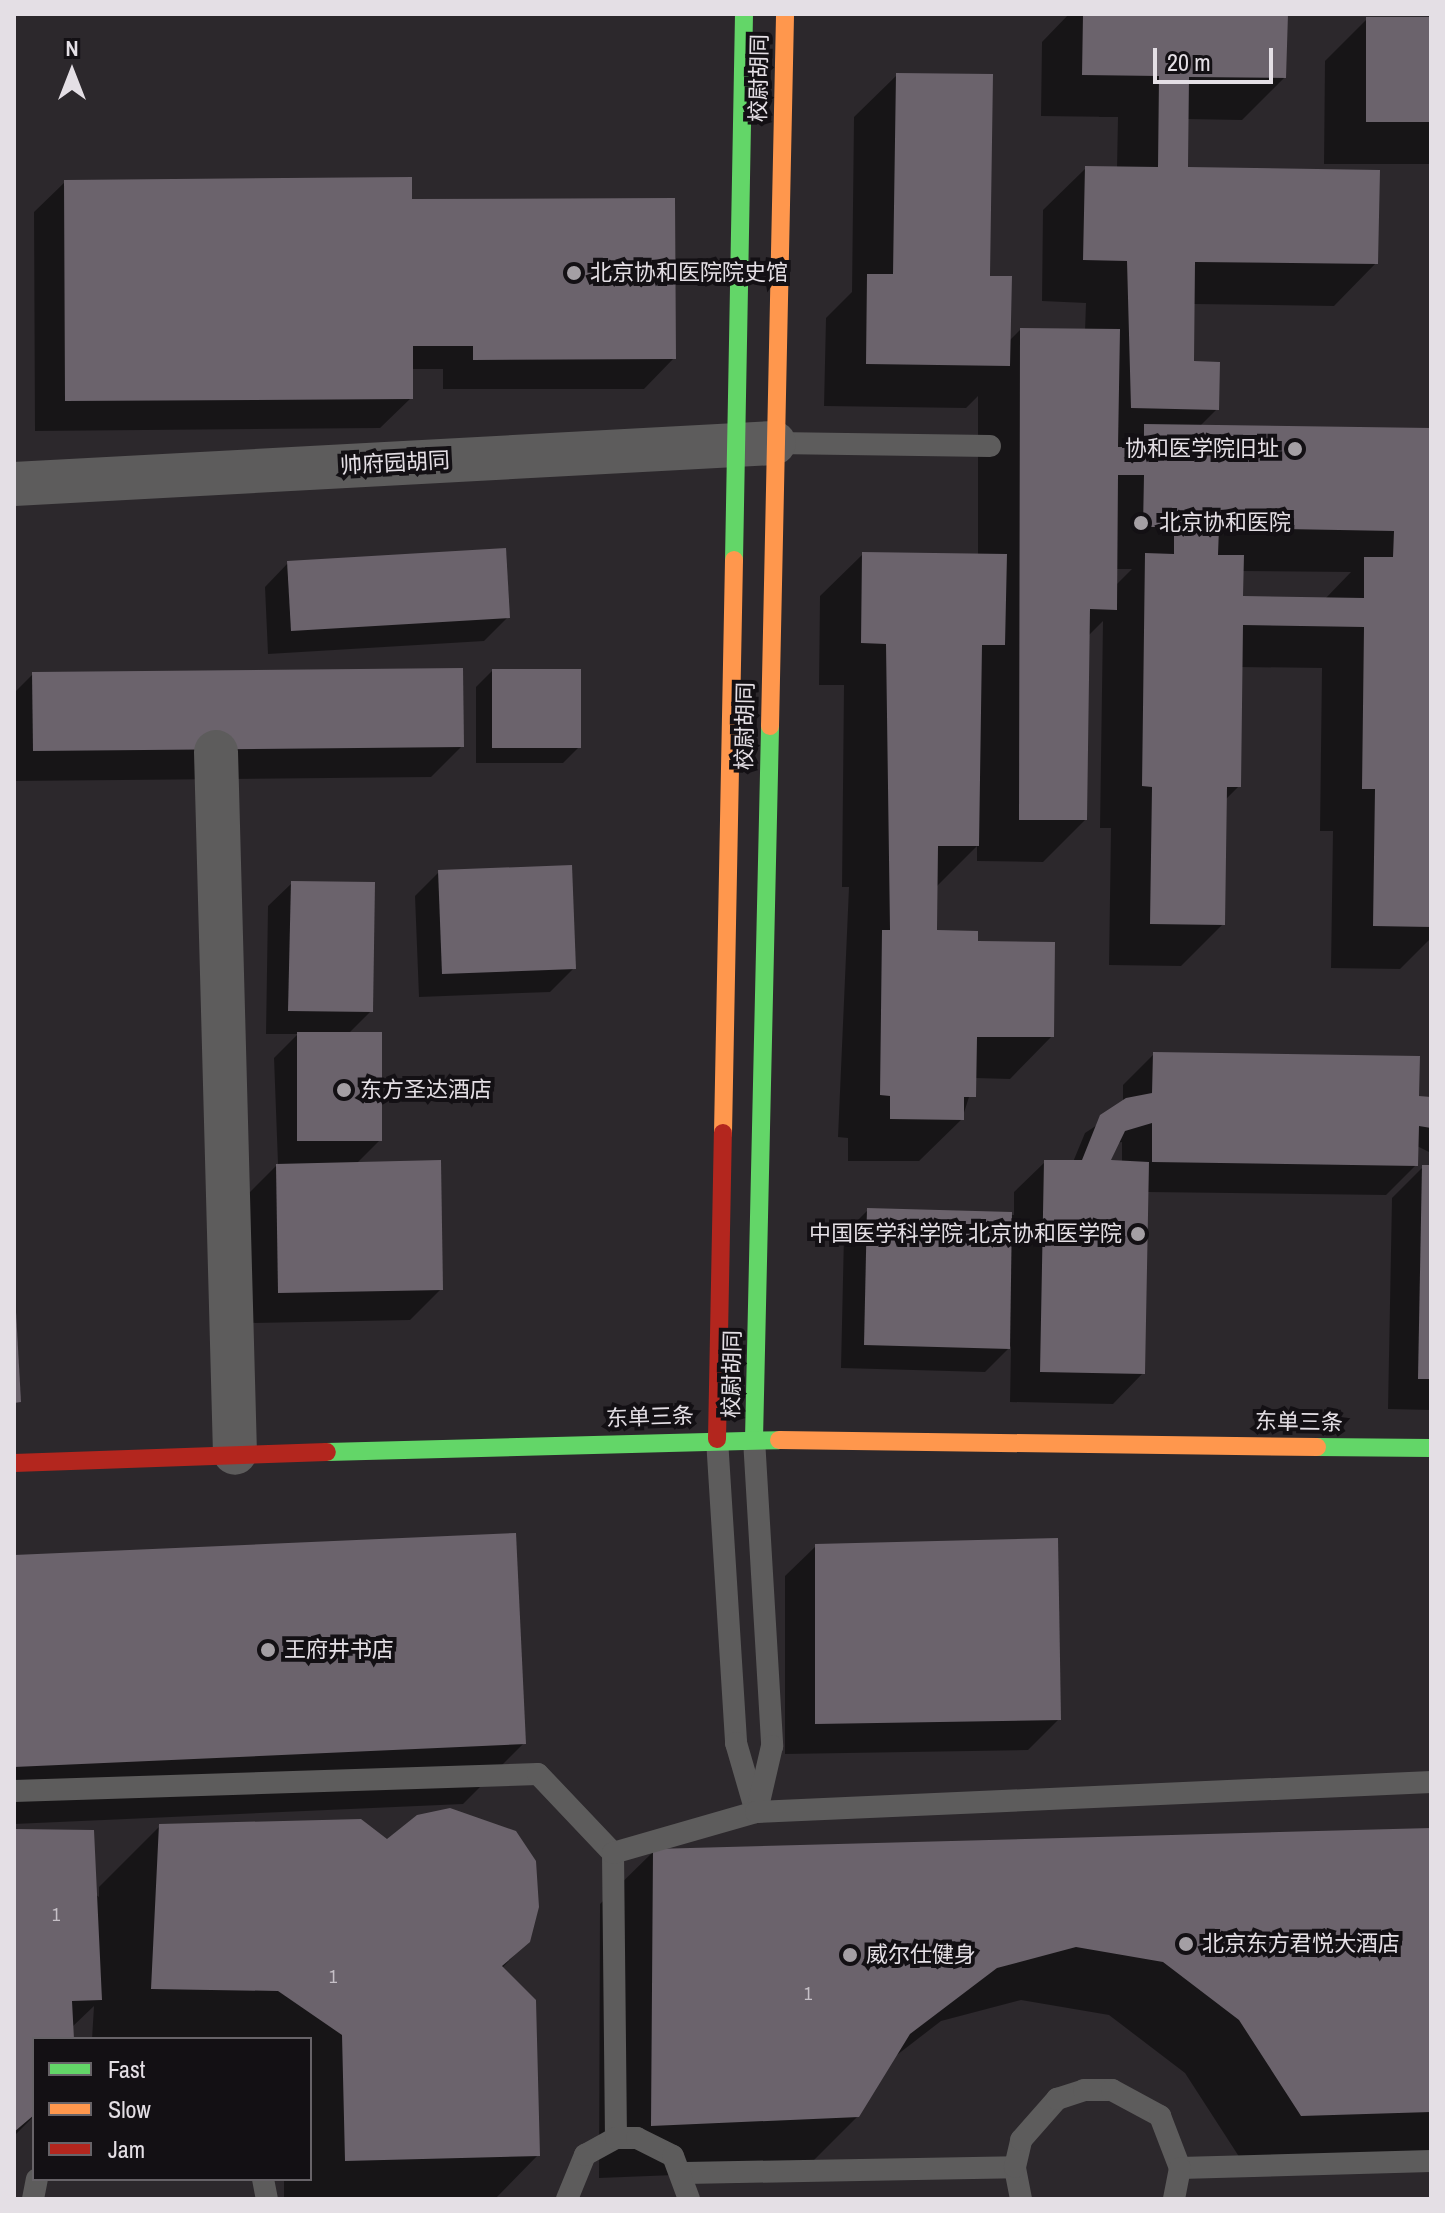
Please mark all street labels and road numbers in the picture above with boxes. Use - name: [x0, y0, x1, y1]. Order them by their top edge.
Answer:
- street label: 校尉胡同: [745, 34, 773, 122]
- street label: 帅府园胡同: [339, 447, 451, 479]
- street label: 校尉胡同: [731, 682, 759, 770]
- street label: 校尉胡同: [718, 1330, 746, 1418]
- street label: 东单三条: [606, 1402, 694, 1432]
- street label: 东单三条: [1255, 1408, 1343, 1436]

